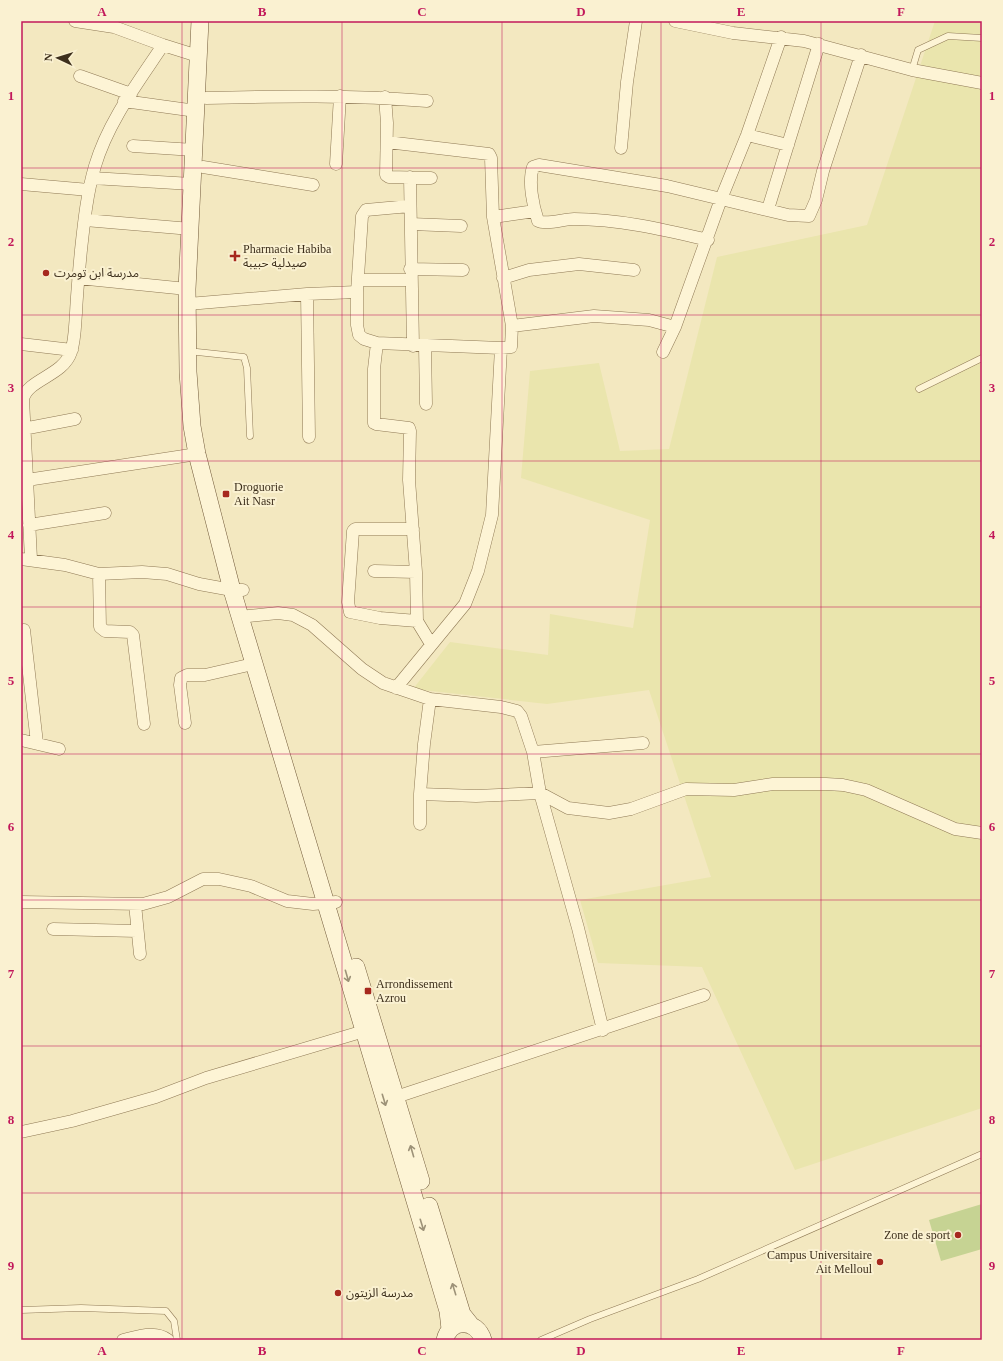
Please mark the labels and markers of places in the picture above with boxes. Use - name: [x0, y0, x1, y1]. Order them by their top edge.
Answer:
- place label: Pharmacie Habiba صيدلية حبيبة: [243, 242, 332, 270]
- marker: Pharmacie Habiba صيدلية حبيبة: [230, 251, 240, 261]
- place label: مدرسة ابن تومرت: [54, 266, 139, 280]
- marker: مدرسة ابن تومرت: [41, 268, 51, 278]
- place label: Droguorie Ait Nasr: [234, 480, 283, 508]
- marker: Droguorie Ait Nasr: [221, 489, 231, 499]
- place label: Arrondissement Azrou: [376, 977, 453, 1005]
- marker: Arrondissement Azrou: [363, 986, 373, 996]
- place label: Zone de sport: [884, 1228, 951, 1242]
- marker: Zone de sport: [953, 1230, 963, 1240]
- place label: Campus Universitaire Ait Melloul: [767, 1248, 873, 1276]
- marker: Campus Universitaire Ait Melloul: [875, 1257, 885, 1267]
- place label: مدرسة الزيتون: [346, 1286, 413, 1300]
- marker: مدرسة الزيتون: [333, 1288, 343, 1298]

